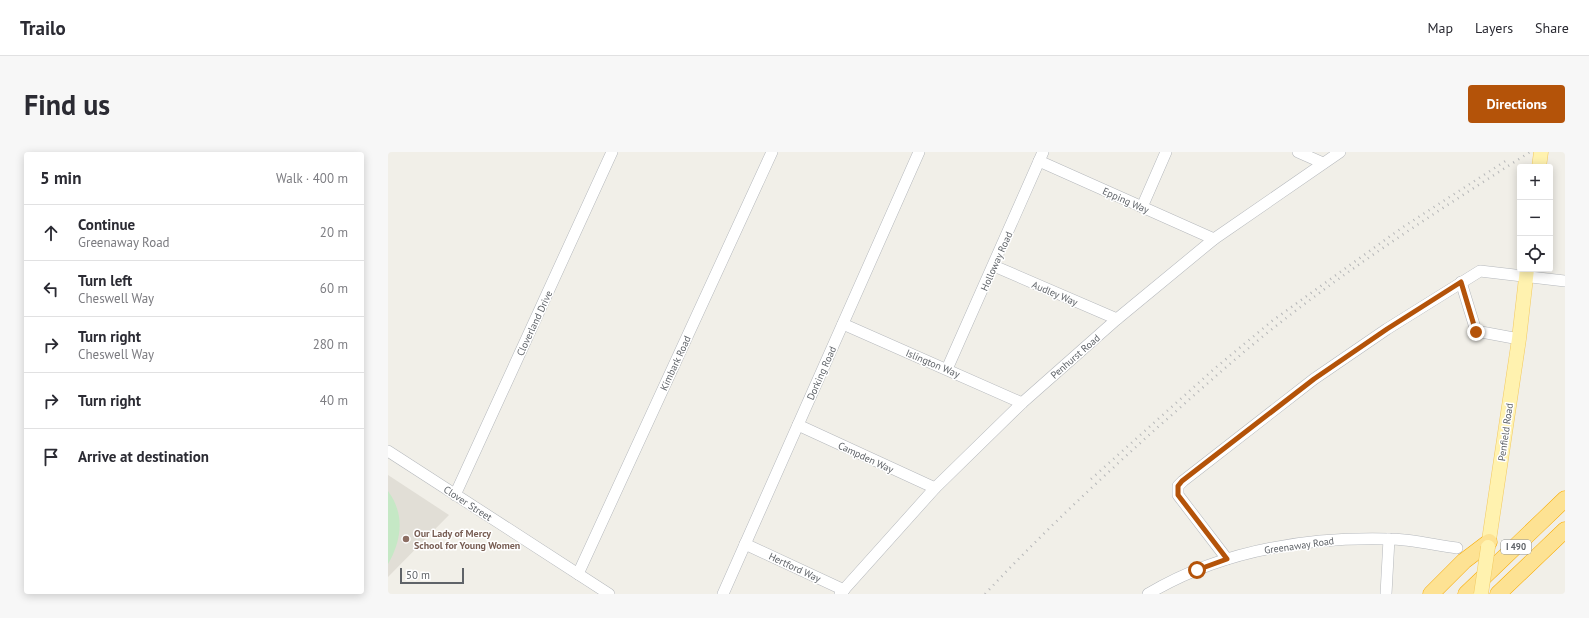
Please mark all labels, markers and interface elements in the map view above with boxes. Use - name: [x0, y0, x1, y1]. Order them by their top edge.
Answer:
- text: Trailo: [20, 16, 66, 40]
- text: Map: [1427, 19, 1453, 37]
- text: Layers: [1475, 19, 1513, 37]
- text: Share: [1535, 19, 1569, 37]
- button: Directions: [1468, 85, 1565, 123]
- text: Find us: [24, 86, 110, 123]
- map controls: [1517, 164, 1553, 272]
- button: +: [1517, 164, 1553, 200]
- text: 5 min: [40, 167, 81, 189]
- text: Walk · 400 m: [276, 170, 348, 187]
- street label: Epping Way: [1100, 184, 1151, 217]
- button: −: [1517, 200, 1553, 236]
- text: Continue: [78, 215, 135, 234]
- icon: ahead: [40, 222, 62, 244]
- text: 20 m: [320, 224, 348, 241]
- street label: Holloway Road: [978, 229, 1015, 293]
- text: Greenaway Road: [78, 234, 170, 251]
- button: locate: [1517, 236, 1553, 272]
- text: Turn left: [78, 271, 132, 290]
- icon: left: [40, 278, 62, 300]
- street label: Audley Way: [1030, 278, 1080, 309]
- text: 60 m: [320, 280, 348, 297]
- street label: Cloverland Drive: [514, 288, 555, 358]
- text: Cheswell Way: [78, 290, 154, 307]
- route end: [1467, 323, 1485, 341]
- text: Turn right: [78, 327, 141, 346]
- street label: Penhurst Road: [1048, 331, 1103, 381]
- icon: right: [40, 334, 62, 356]
- street label: Kimbark Road: [657, 334, 694, 393]
- text: 280 m: [313, 336, 348, 353]
- street label: Dorking Road: [804, 344, 839, 402]
- text: Cheswell Way: [78, 346, 154, 363]
- street label: Islington Way: [904, 346, 962, 381]
- icon: right: [40, 390, 62, 412]
- text: Turn right: [78, 391, 141, 410]
- text: 40 m: [320, 392, 348, 409]
- street label: Penfield Road: [1495, 402, 1516, 462]
- street label: Campden Way: [836, 439, 896, 476]
- icon: arrive: [40, 446, 62, 468]
- text: Arrive at destination: [78, 447, 209, 466]
- street label: Clover Street: [441, 483, 495, 524]
- place label: Our Lady of Mercy School for Young Women: [414, 527, 520, 552]
- marker: Our Lady of Mercy School for Young Women: [401, 534, 411, 544]
- street label: Greenaway Road: [1263, 534, 1335, 557]
- road number: I 490: [1501, 540, 1531, 554]
- street label: Hertford Way: [767, 550, 823, 585]
- route start: [1188, 561, 1206, 579]
- scale bar: [400, 566, 464, 585]
- text: 50 m: [406, 568, 430, 582]

